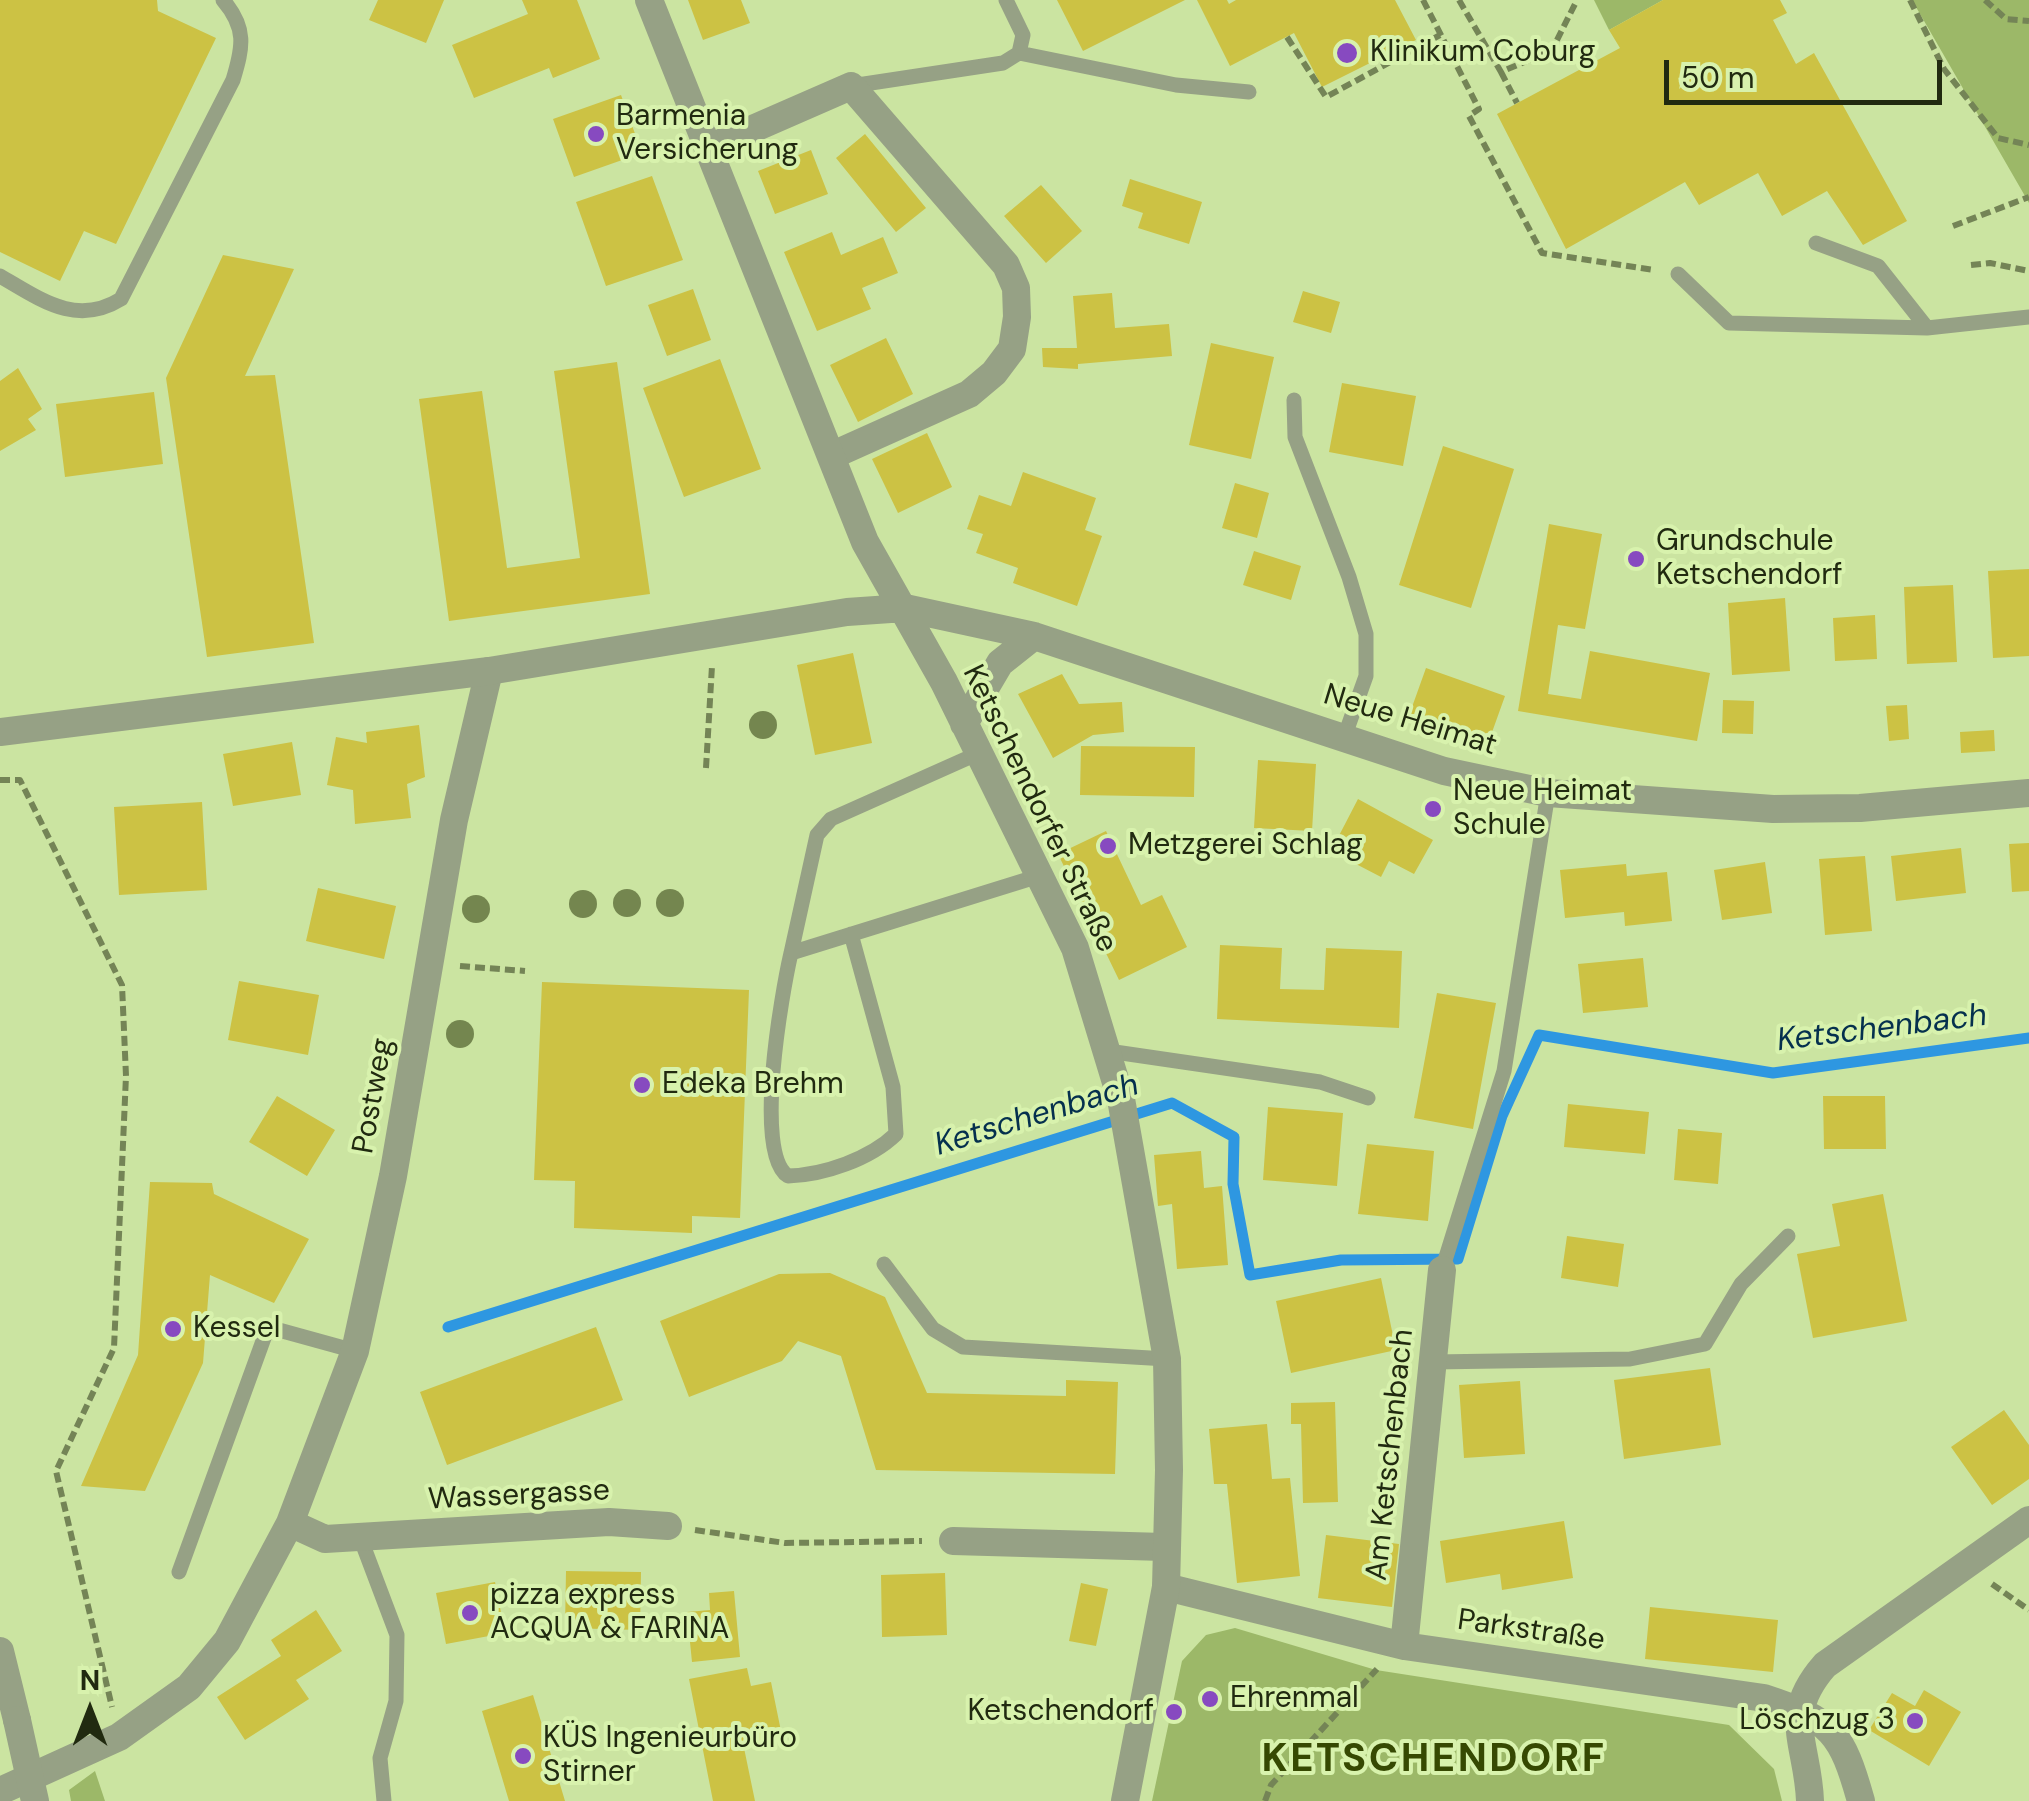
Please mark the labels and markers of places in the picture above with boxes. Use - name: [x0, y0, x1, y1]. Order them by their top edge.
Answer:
- place label: Klinikum Coburg: [1370, 35, 1596, 71]
- marker: Klinikum Coburg: [1334, 40, 1360, 66]
- place label: Barmenia Versicherung: [616, 99, 798, 170]
- marker: Barmenia Versicherung: [585, 123, 607, 145]
- place label: Grundschule Ketschendorf: [1656, 524, 1842, 594]
- marker: Grundschule Ketschendorf: [1625, 548, 1647, 570]
- place label: Neue Heimat Schule: [1453, 774, 1632, 844]
- marker: Neue Heimat Schule: [1422, 798, 1444, 820]
- place label: Metzgerei Schlag: [1128, 828, 1363, 864]
- marker: Metzgerei Schlag: [1097, 835, 1119, 857]
- place label: Edeka Brehm: [662, 1067, 844, 1103]
- marker: Edeka Brehm: [631, 1074, 653, 1096]
- place label: Kessel: [193, 1311, 280, 1347]
- marker: Kessel: [162, 1318, 184, 1340]
- place label: pizza express ACQUA & FARINA: [490, 1578, 729, 1648]
- marker: pizza express ACQUA & FARINA: [459, 1602, 481, 1624]
- place label: Ehrenmal: [1230, 1681, 1359, 1717]
- marker: Ehrenmal: [1199, 1688, 1221, 1710]
- place label: Ketschendorf: [968, 1694, 1154, 1730]
- marker: Ketschendorf: [1163, 1701, 1185, 1723]
- place label: Löschzug 3: [1739, 1703, 1895, 1739]
- marker: Löschzug 3: [1904, 1710, 1926, 1732]
- place label: KÜS Ingenieurbüro Stirner: [543, 1721, 797, 1792]
- marker: KÜS Ingenieurbüro Stirner: [512, 1745, 534, 1767]

